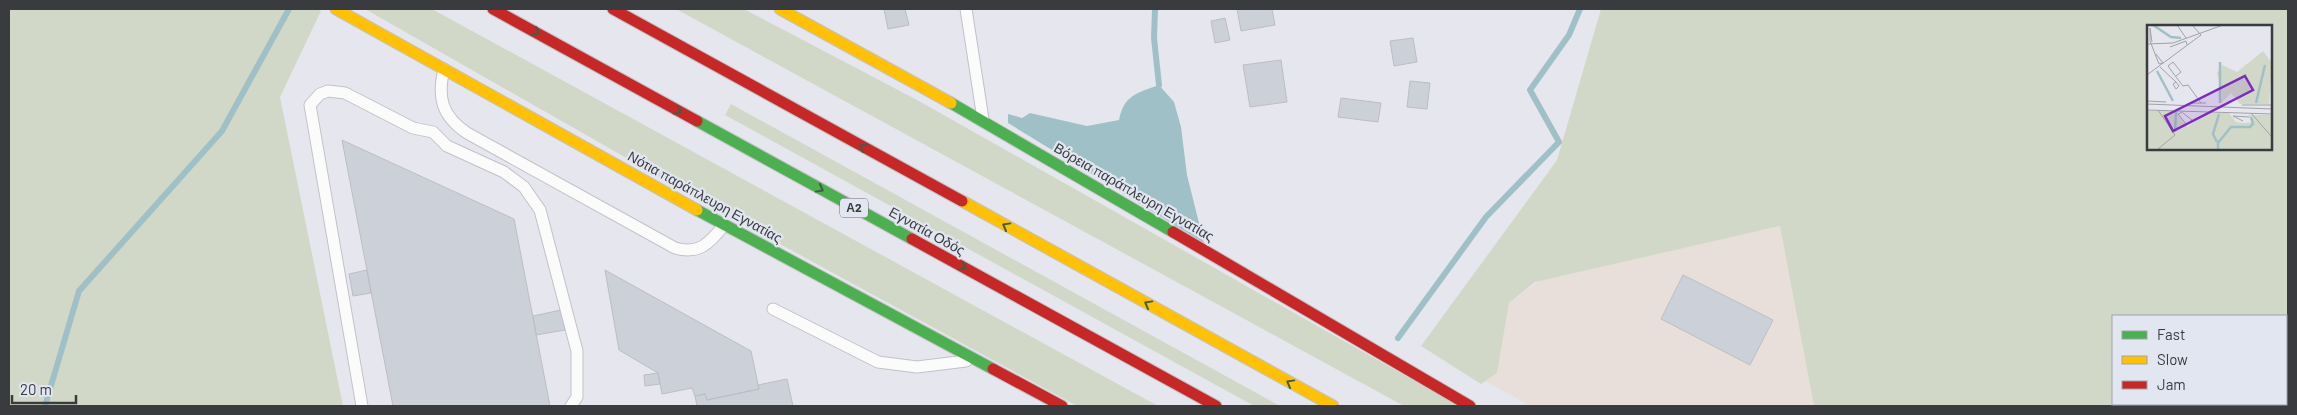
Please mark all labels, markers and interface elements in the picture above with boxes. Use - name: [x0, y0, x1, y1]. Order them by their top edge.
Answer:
- inset map: [2147, 25, 2272, 150]
- one-way arrow: [530, 26, 539, 36]
- one-way arrow: [673, 104, 682, 114]
- street label: Βόρεια παράπλευρη Εγνατίας: [1051, 139, 1217, 245]
- one-way arrow: [860, 143, 869, 153]
- street label: Νότια παράπλευρη Εγνατίας: [625, 147, 786, 246]
- one-way arrow: [815, 183, 824, 193]
- road number: Α2: [840, 198, 868, 218]
- street label: Εγνατία Οδός: [886, 203, 968, 259]
- one-way arrow: [1002, 222, 1011, 232]
- one-way arrow: [958, 261, 967, 271]
- one-way arrow: [1144, 300, 1153, 310]
- legend: [2112, 315, 2287, 405]
- text: Fast: [2157, 325, 2185, 343]
- text: Slow: [2157, 350, 2188, 368]
- scale bar: [12, 372, 76, 404]
- text: Jam: [2157, 375, 2186, 393]
- one-way arrow: [1286, 379, 1295, 389]
- text: 20 m: [20, 380, 52, 398]

